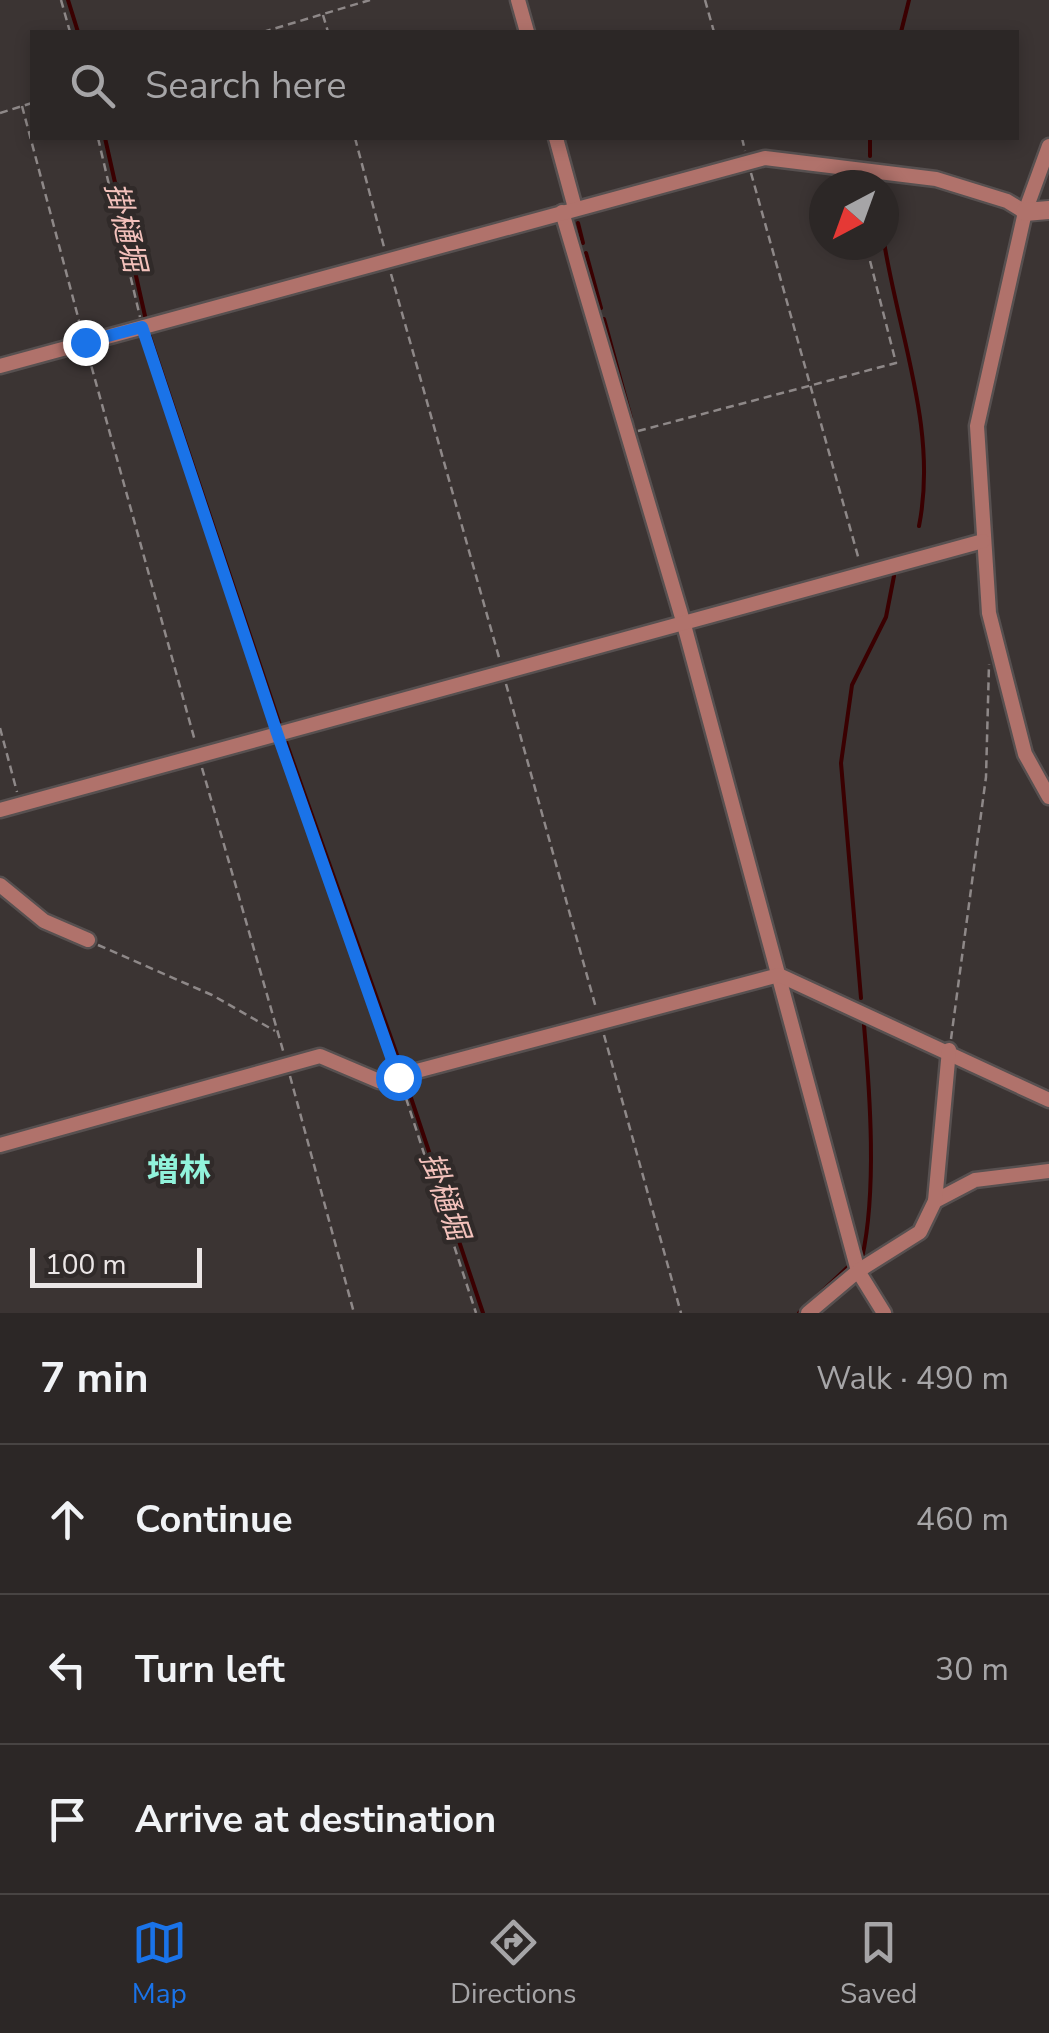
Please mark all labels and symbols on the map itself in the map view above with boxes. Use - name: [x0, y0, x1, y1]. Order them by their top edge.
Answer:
- north arrow: [809, 170, 899, 260]
- water label: 掛樋堀: [95, 179, 156, 279]
- route end: [63, 320, 109, 366]
- route start: [376, 1055, 422, 1101]
- water label: 掛樋堀: [410, 1147, 479, 1249]
- district label: 増林: [147, 1149, 211, 1192]
- scale bar: [30, 1243, 202, 1288]

